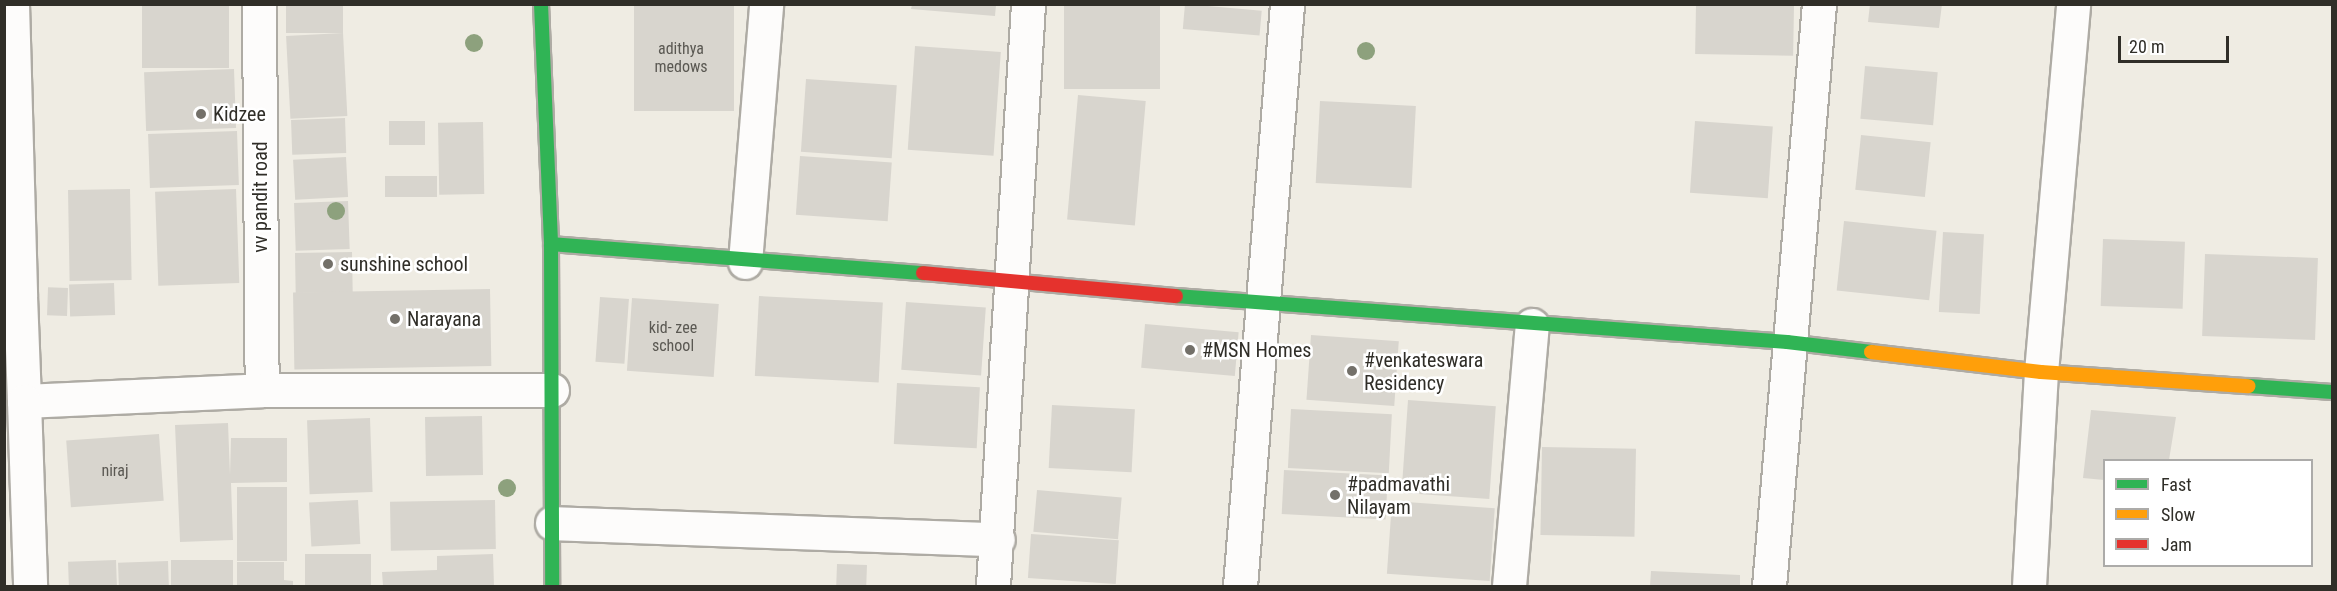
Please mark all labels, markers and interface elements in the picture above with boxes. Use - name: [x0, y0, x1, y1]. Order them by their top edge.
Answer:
- scale bar: [2121, 24, 2232, 62]
- text: 20 m: [2129, 36, 2164, 57]
- house number: adithya medows: [654, 39, 708, 77]
- place label: Kidzee: [213, 102, 266, 126]
- marker: Kidzee: [194, 107, 208, 121]
- street label: vv pandit road: [248, 141, 272, 253]
- place label: sunshine school: [340, 252, 468, 276]
- marker: sunshine school: [321, 257, 335, 271]
- place label: Narayana: [407, 307, 481, 331]
- marker: Narayana: [388, 312, 402, 326]
- house number: kid- zee school: [649, 318, 697, 356]
- place label: #MSN Homes: [1202, 338, 1311, 362]
- marker: #MSN Homes: [1183, 343, 1197, 357]
- place label: #venkateswara Residency: [1364, 348, 1483, 395]
- marker: #venkateswara Residency: [1345, 364, 1359, 378]
- legend: [2103, 459, 2313, 567]
- house number: niraj: [101, 461, 129, 481]
- place label: #padmavathi Nilayam: [1347, 472, 1450, 519]
- text: Fast: [2161, 474, 2192, 495]
- marker: #padmavathi Nilayam: [1328, 488, 1342, 502]
- text: Slow: [2161, 504, 2195, 525]
- text: Jam: [2161, 534, 2192, 555]

